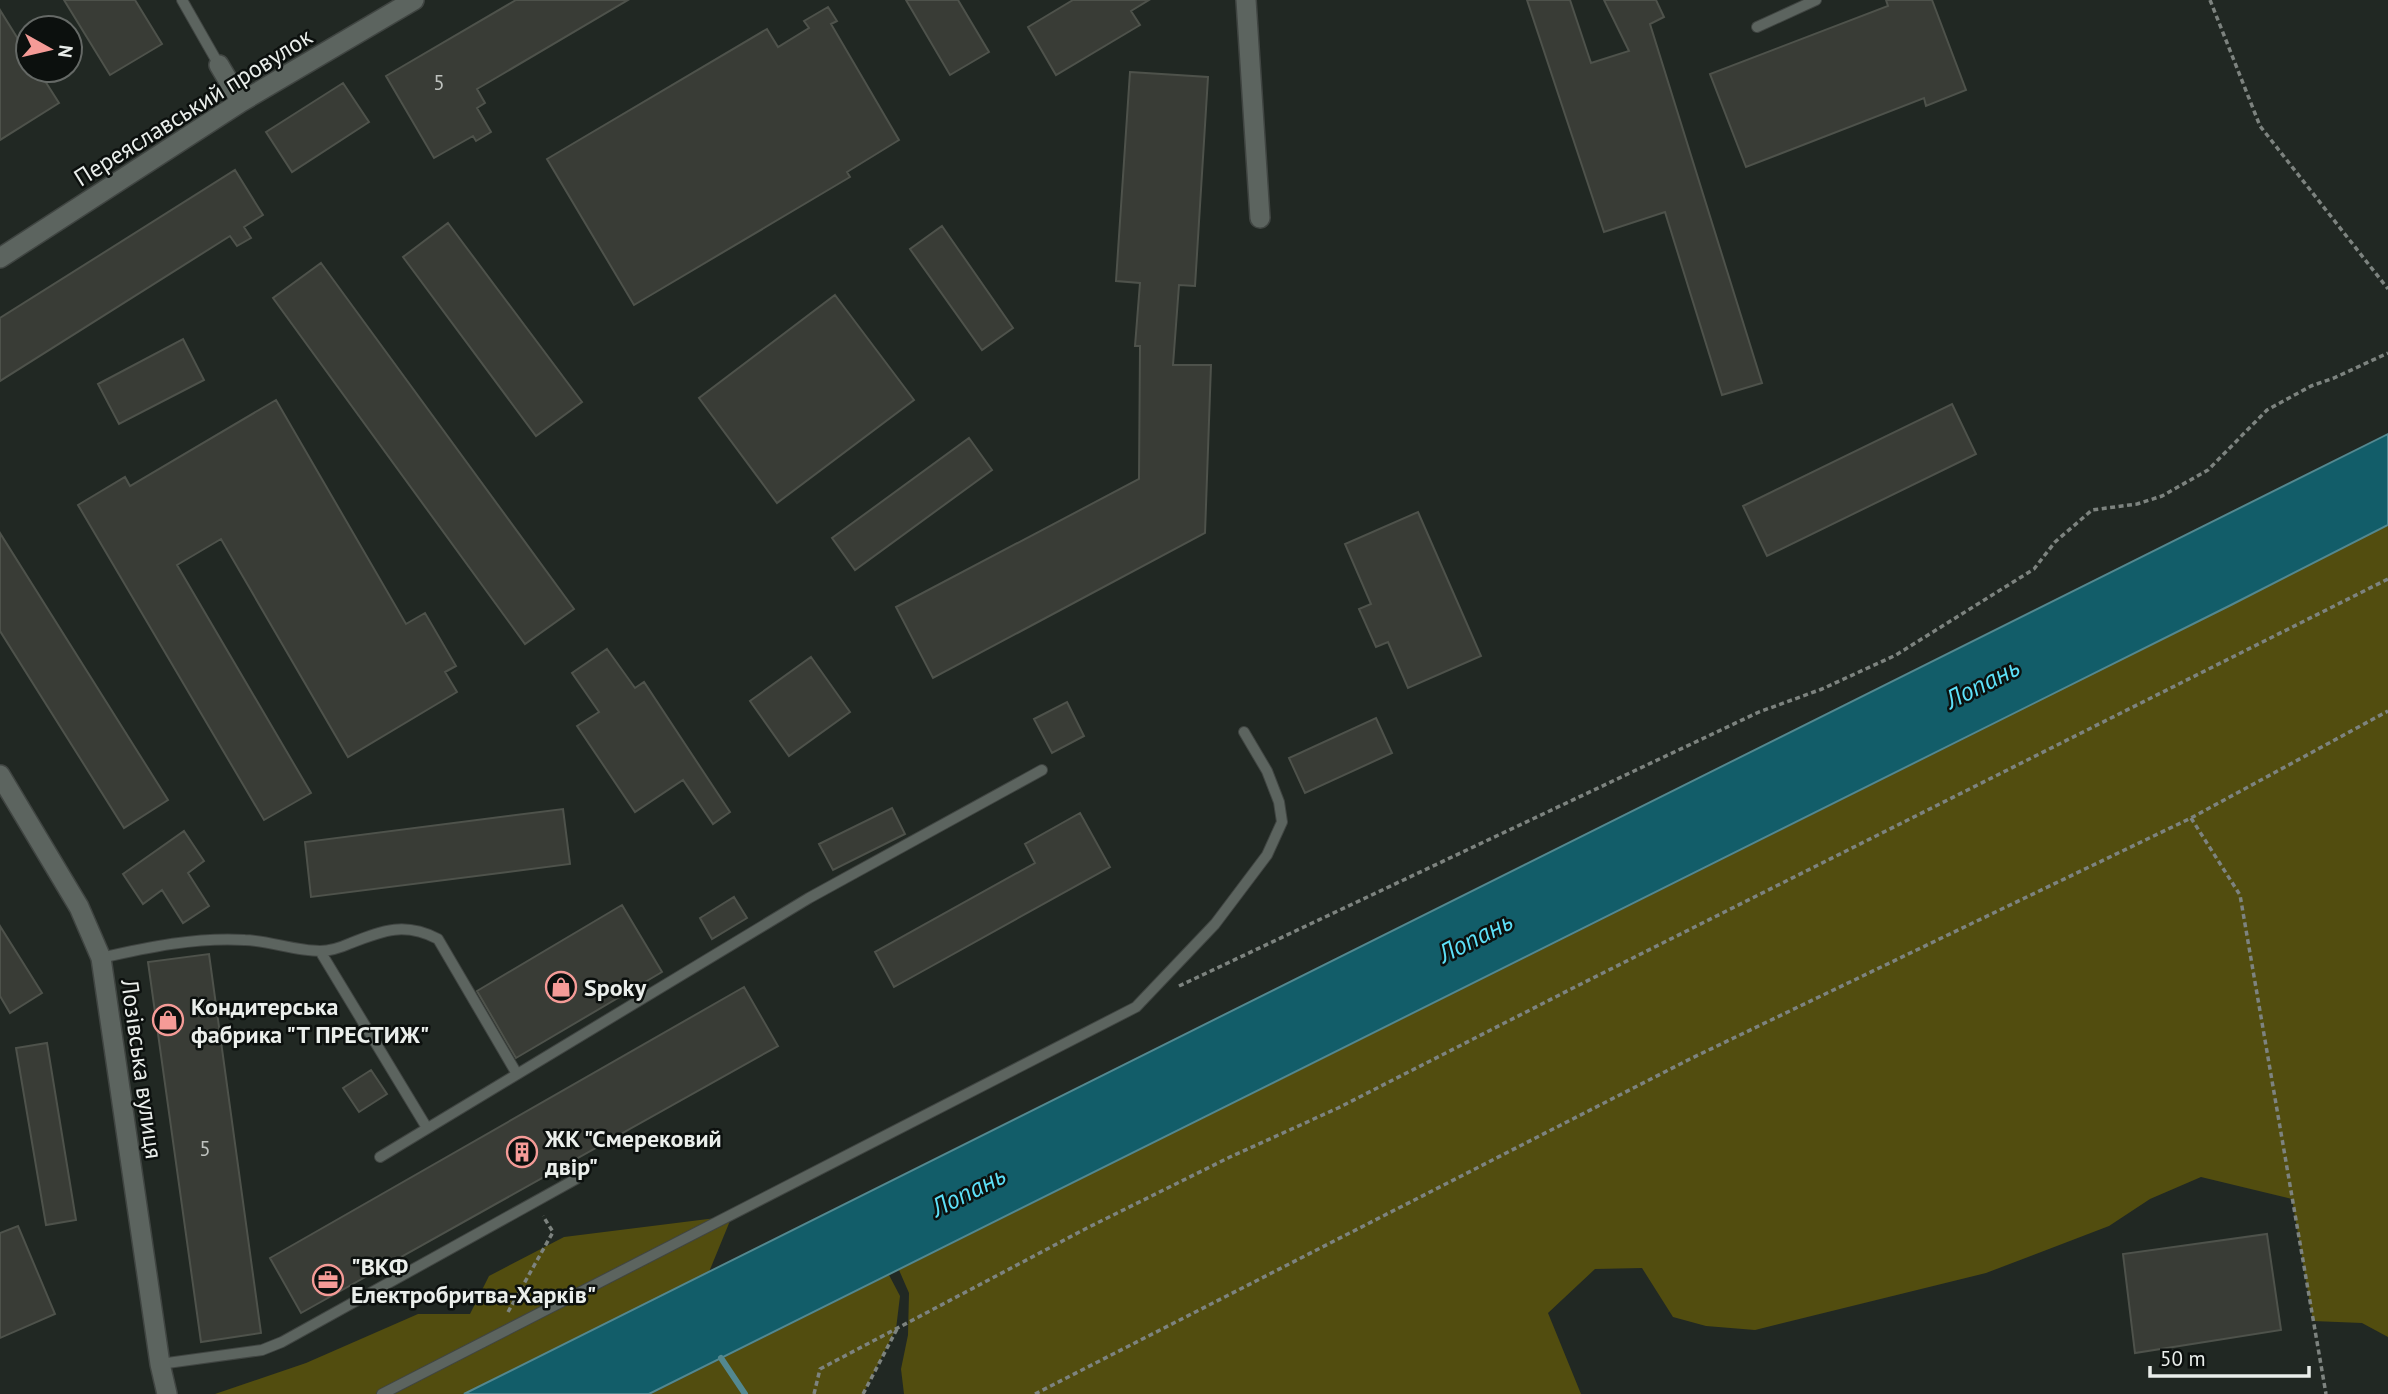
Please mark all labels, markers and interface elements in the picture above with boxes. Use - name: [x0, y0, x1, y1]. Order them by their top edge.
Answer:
- north arrow: [14, 14, 84, 84]
- street label: Переяславський провулок: [68, 21, 318, 193]
- text: N: [53, 44, 79, 59]
- house number: 5: [433, 69, 445, 96]
- water label: Лопань: [1937, 650, 2025, 717]
- water label: Лопань: [1430, 904, 1518, 971]
- shop icon: Spoky: [544, 970, 578, 1004]
- place label: Spoky: [584, 972, 647, 1003]
- street label: Лозівська вулиця: [114, 976, 170, 1161]
- place label: Кондитерська фабрика "Т ПРЕСТИЖ": [191, 991, 429, 1050]
- shop icon: Кондитерська фабрика "Т ПРЕСТИЖ": [151, 1003, 185, 1037]
- place label: ЖК "Смерековий двір": [544, 1123, 722, 1182]
- house number: 5: [199, 1135, 211, 1162]
- building icon: ЖК "Смерековий двір": [505, 1135, 539, 1169]
- water label: Лопань: [923, 1158, 1011, 1225]
- place label: "ВКФ Електробритва-Харків": [351, 1251, 596, 1310]
- office icon: "ВКФ Електробритва-Харків": [311, 1263, 345, 1297]
- scale bar: [2150, 1334, 2309, 1378]
- text: 50 m: [2160, 1345, 2206, 1372]

